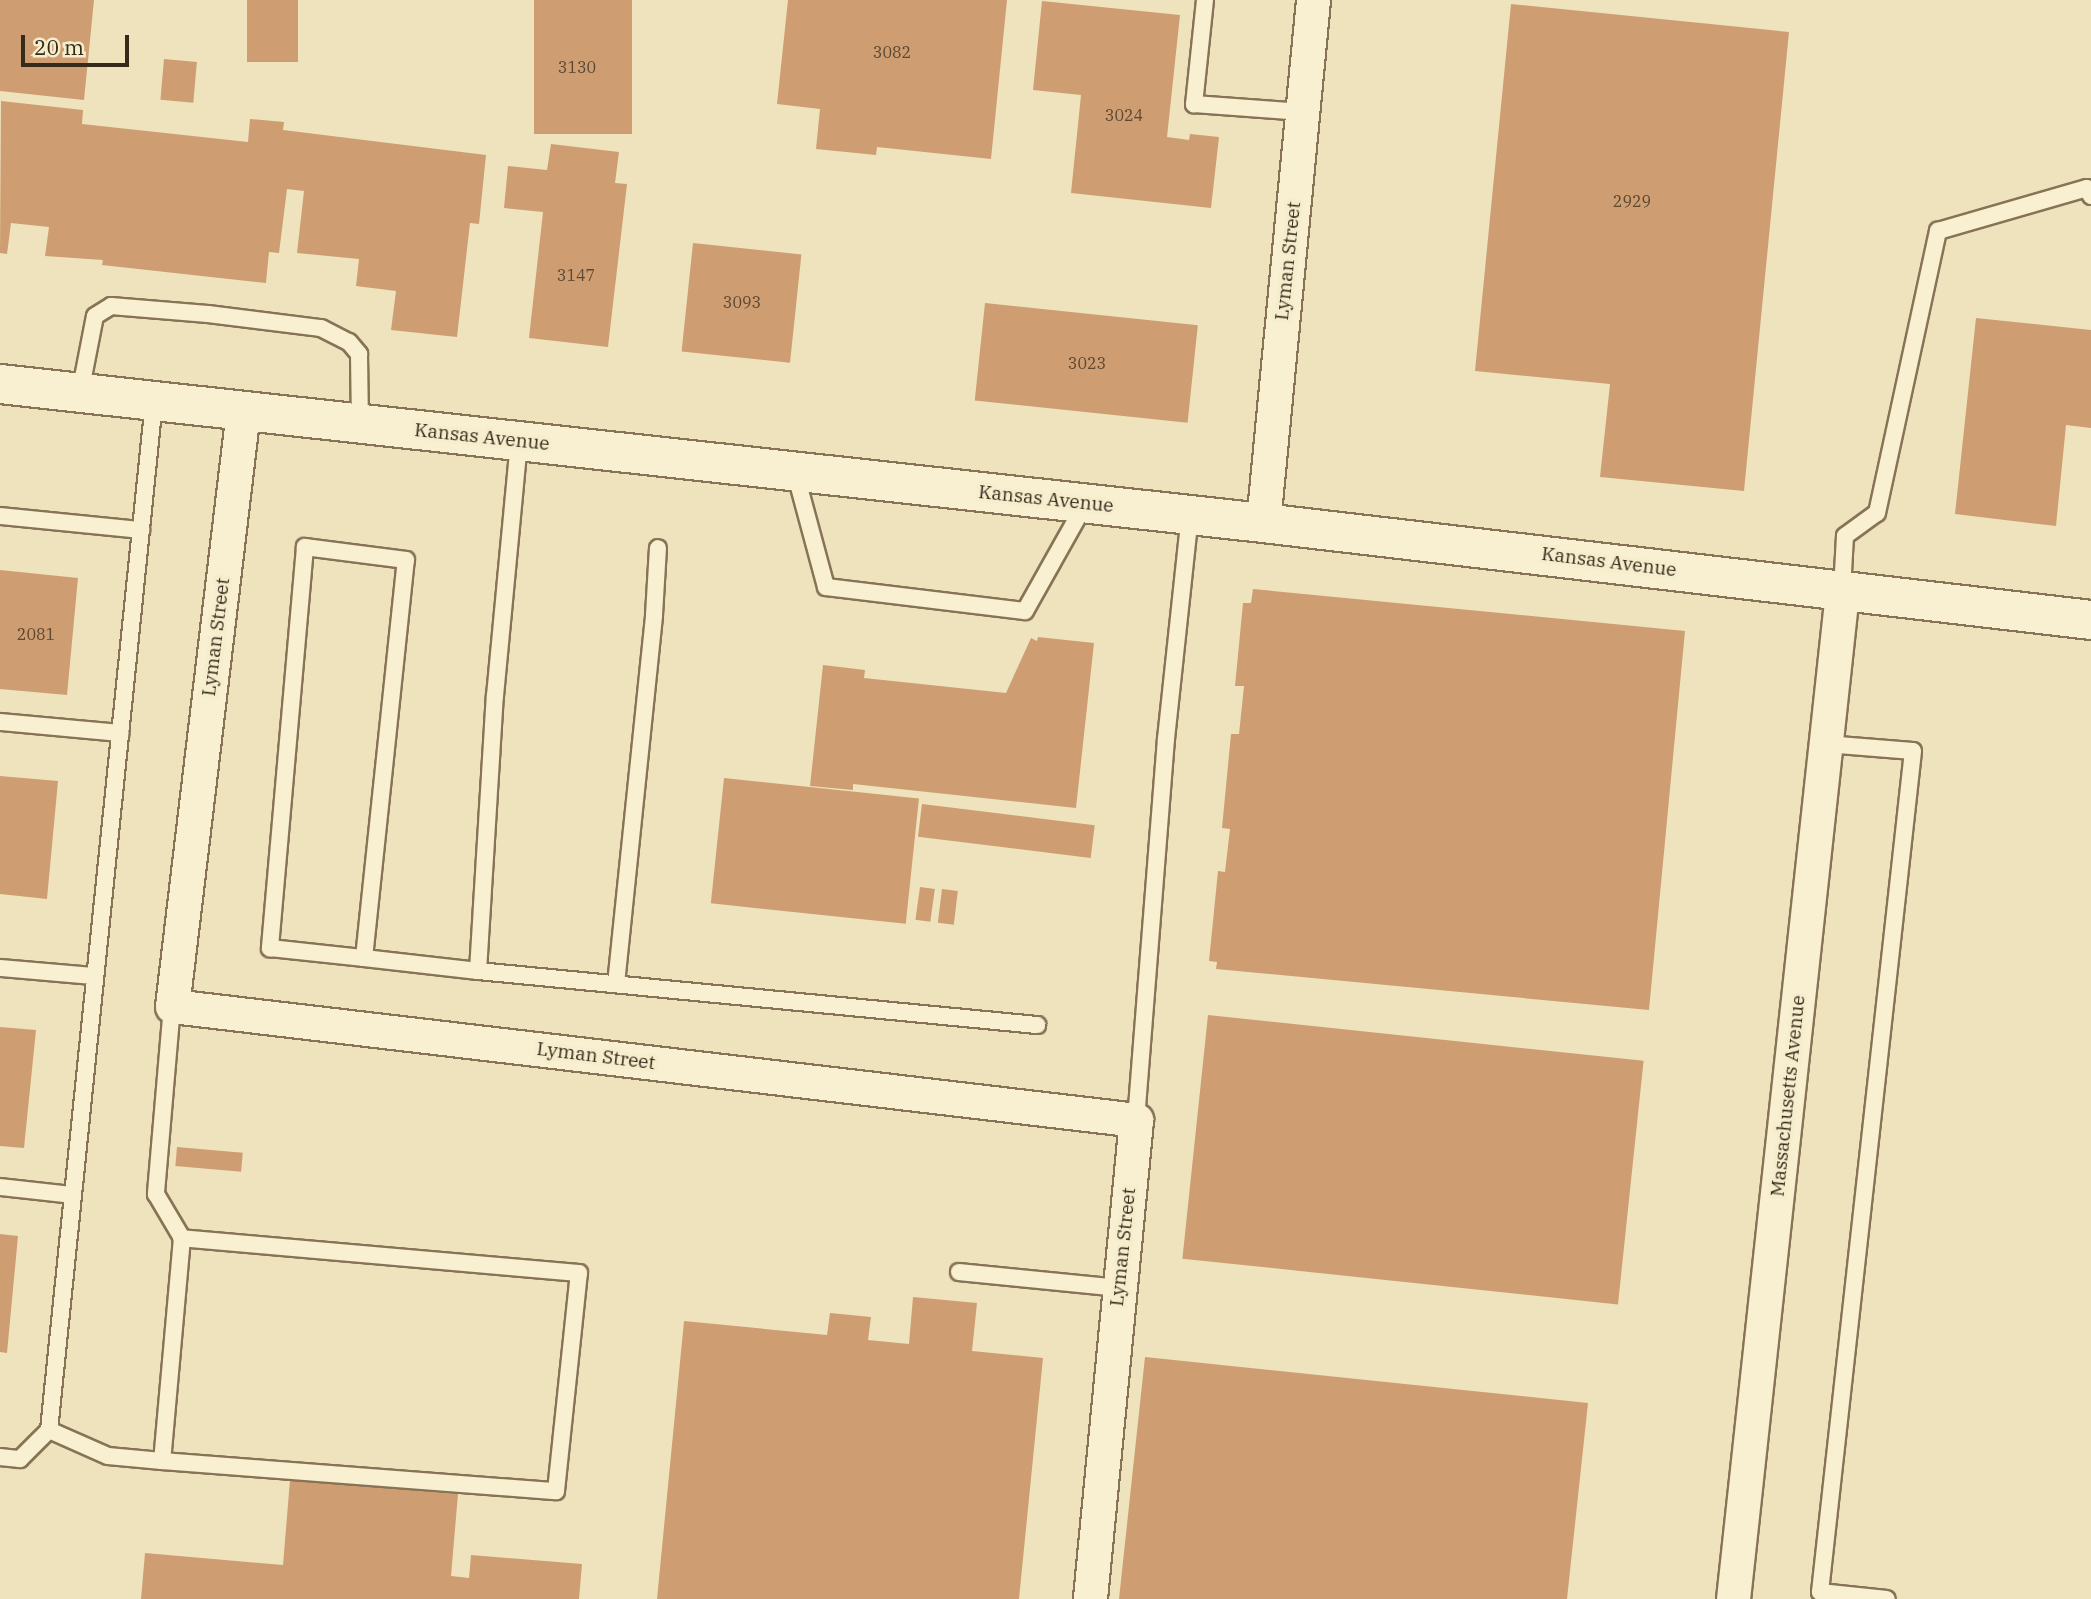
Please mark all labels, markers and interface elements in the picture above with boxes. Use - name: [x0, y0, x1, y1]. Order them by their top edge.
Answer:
- scale bar: [24, 21, 133, 65]
- text: 20 m: [34, 33, 84, 61]
- house number: 3082: [873, 42, 911, 62]
- house number: 3130: [558, 57, 596, 77]
- house number: 3024: [1105, 105, 1143, 125]
- house number: 2929: [1613, 191, 1651, 211]
- street label: Lyman Street: [1270, 201, 1306, 321]
- house number: 3147: [557, 265, 595, 285]
- house number: 3093: [723, 292, 761, 312]
- house number: 3023: [1068, 353, 1106, 373]
- street label: Kansas Avenue: [413, 419, 551, 455]
- street label: Kansas Avenue: [977, 481, 1115, 517]
- street label: Kansas Avenue: [1540, 542, 1678, 582]
- street label: Lyman Street: [197, 576, 235, 698]
- house number: 2081: [17, 624, 55, 644]
- street label: Massachusetts Avenue: [1766, 994, 1810, 1198]
- street label: Lyman Street: [535, 1037, 657, 1075]
- street label: Lyman Street: [1105, 1187, 1141, 1307]

